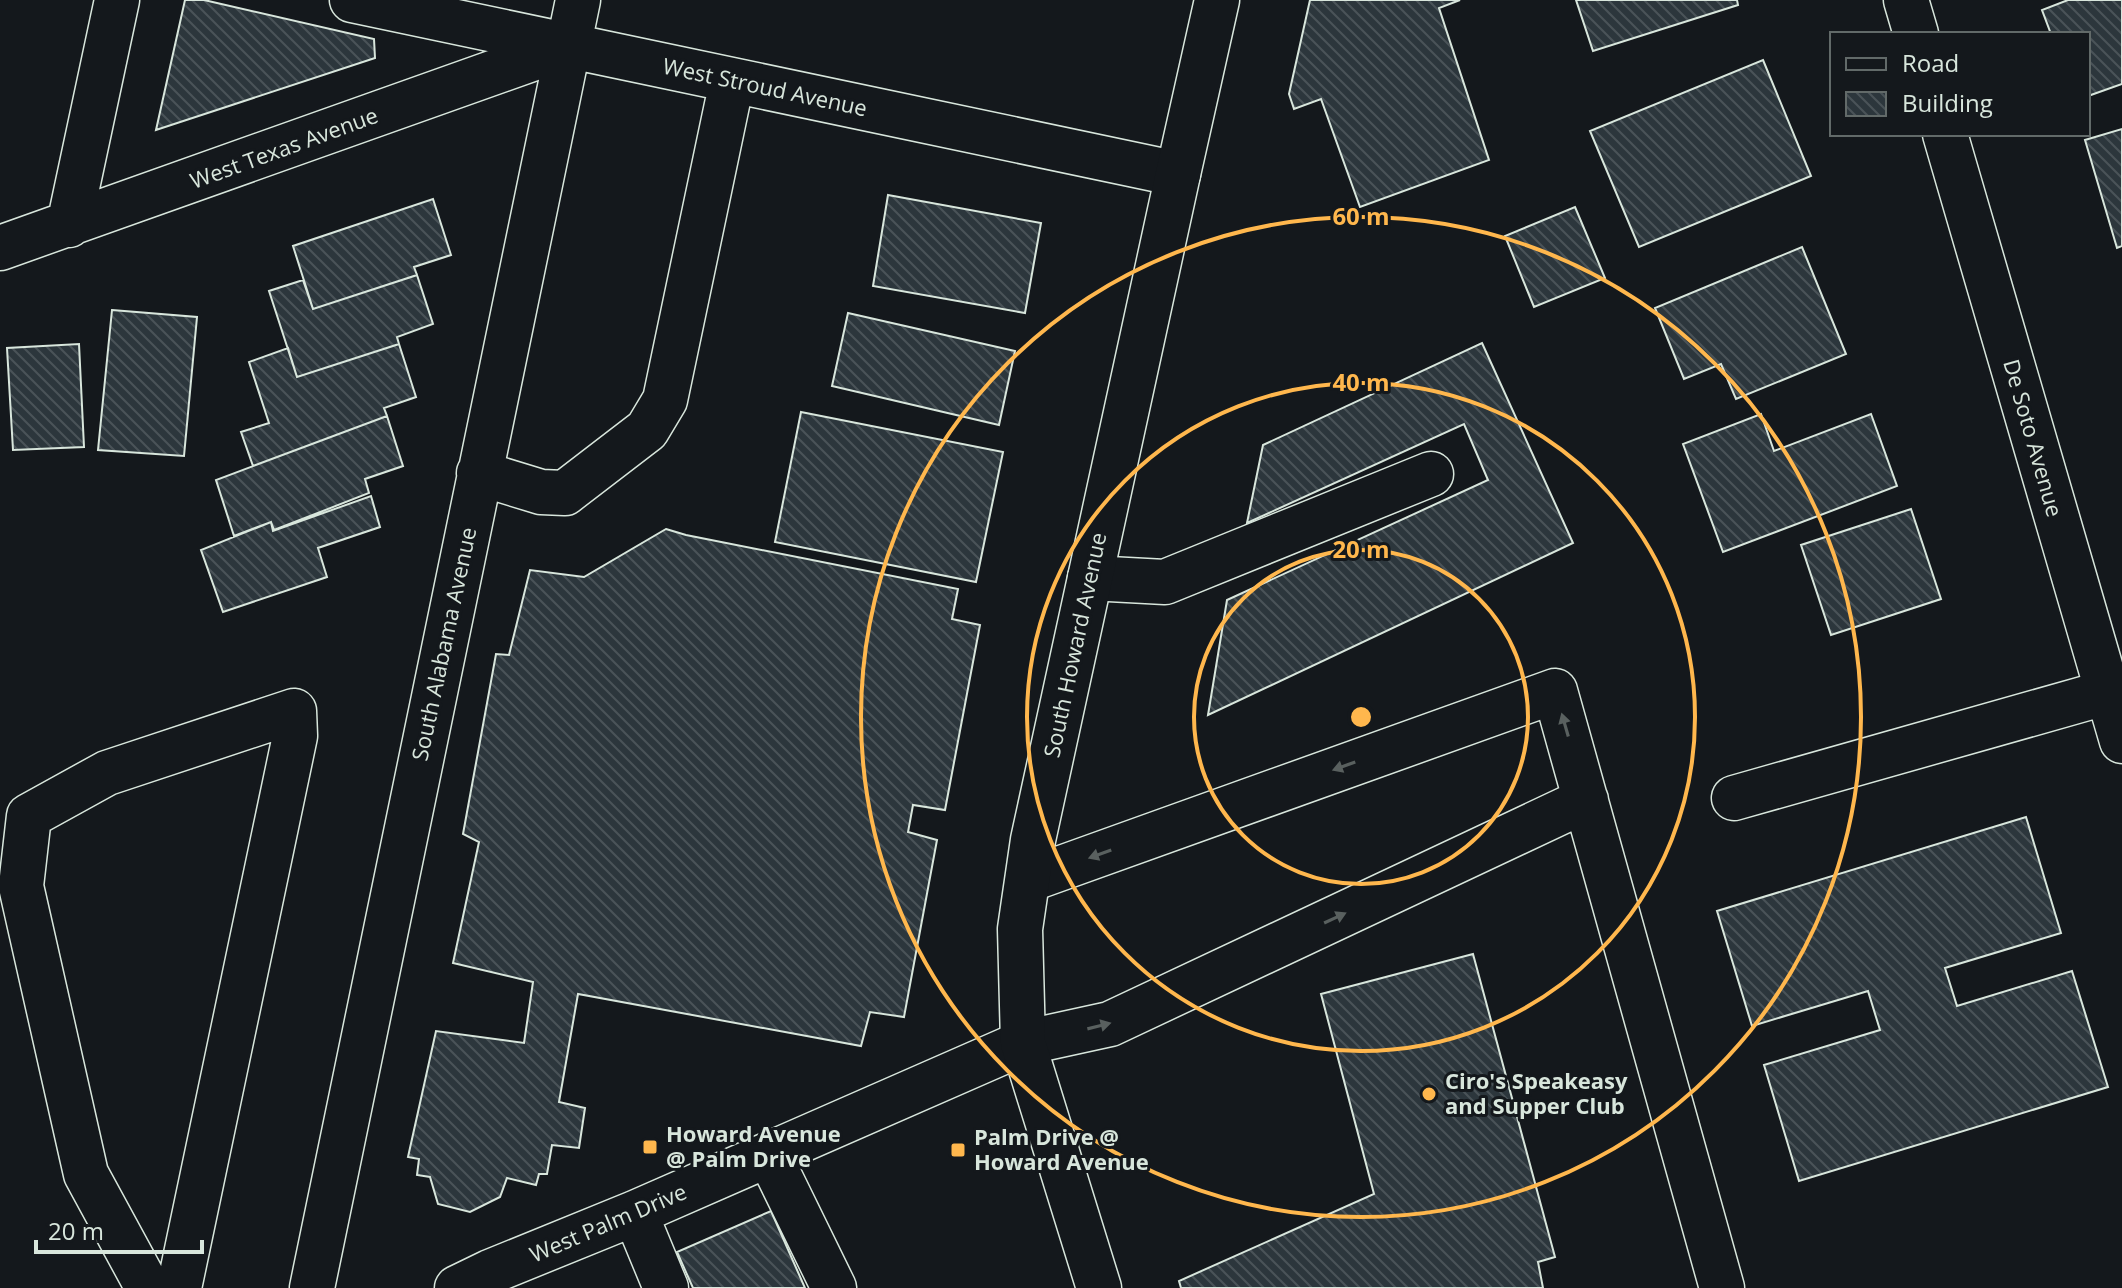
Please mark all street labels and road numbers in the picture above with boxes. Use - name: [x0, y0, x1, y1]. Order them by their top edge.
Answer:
- street label: West Stroud Avenue: [660, 50, 870, 122]
- street label: West Texas Avenue: [186, 99, 382, 195]
- street label: De Soto Avenue: [1997, 355, 2071, 520]
- street label: South Alabama Avenue: [404, 524, 482, 763]
- street label: South Howard Avenue: [1036, 530, 1113, 760]
- street label: West Palm Drive: [525, 1176, 691, 1269]

